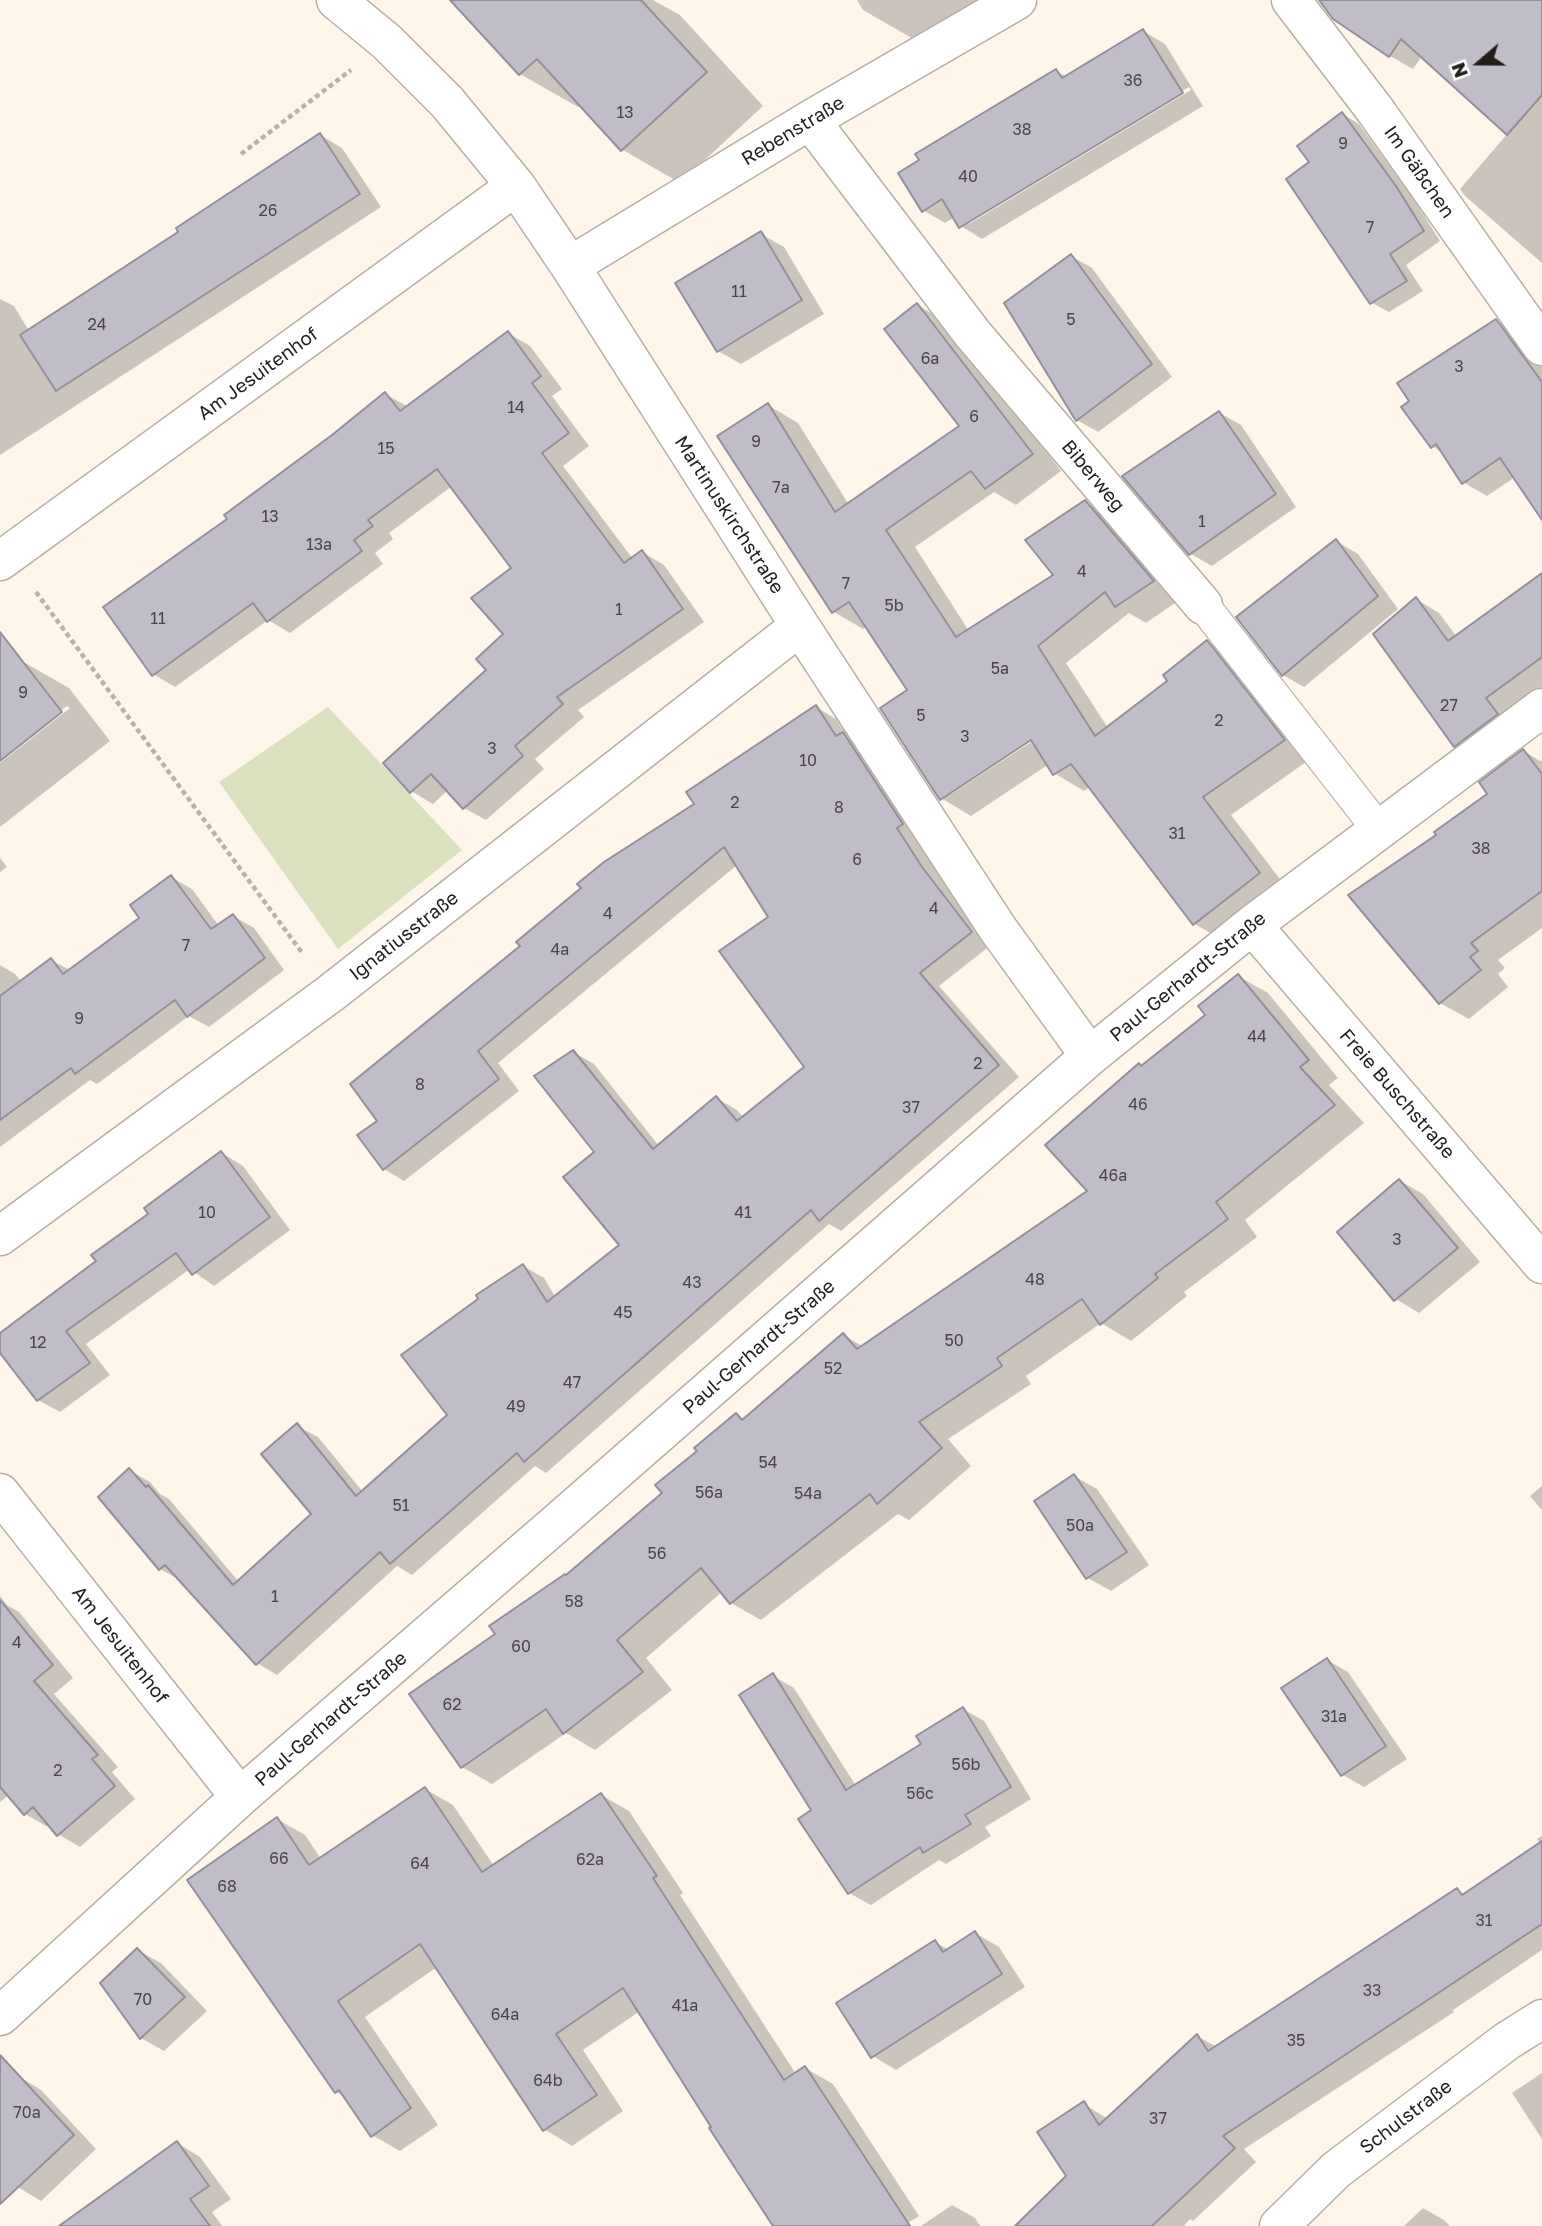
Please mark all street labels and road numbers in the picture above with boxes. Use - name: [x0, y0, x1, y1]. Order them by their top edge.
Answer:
- street label: Rebenstraße: [737, 91, 849, 171]
- street label: Im Gäßchen: [1379, 121, 1459, 223]
- street label: Am Jesuitenhof: [194, 323, 322, 425]
- street label: Martinuskirchstraße: [669, 432, 789, 598]
- street label: Biberweg: [1057, 436, 1129, 516]
- street label: Ignatiusstraße: [345, 886, 463, 986]
- street label: Paul-Gerhardt-Straße: [1105, 907, 1271, 1047]
- street label: Freie Buschstraße: [1334, 1024, 1460, 1164]
- street label: Paul-Gerhardt-Straße: [678, 1275, 840, 1419]
- street label: Am Jesuitenhof: [67, 1582, 173, 1708]
- street label: Paul-Gerhardt-Straße: [250, 1647, 412, 1791]
- street label: Schulstraße: [1355, 2075, 1457, 2159]

